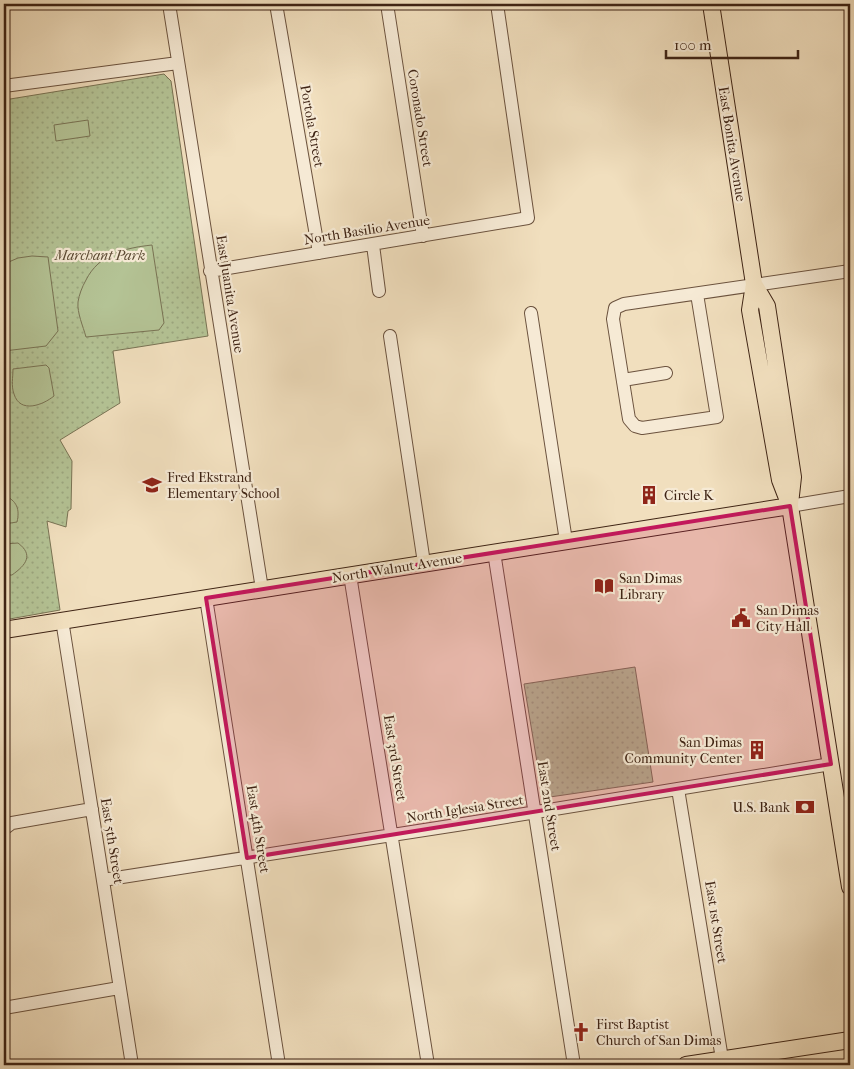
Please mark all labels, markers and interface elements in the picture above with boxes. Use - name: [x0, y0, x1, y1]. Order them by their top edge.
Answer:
- scale bar: [666, 28, 799, 60]
- text: 100 m: [674, 36, 712, 54]
- street label: Coronado Street: [404, 68, 436, 168]
- street label: Portola Street: [296, 83, 328, 169]
- street label: East Bonita Avenue: [715, 85, 749, 203]
- street label: North Basilio Avenue: [303, 212, 431, 248]
- street label: East Juanita Avenue: [212, 234, 248, 354]
- park label: Marchant Park: [54, 247, 145, 264]
- place label: Fred Ekstrand Elementary School: [167, 469, 280, 502]
- school or university icon: Fred Ekstrand Elementary School: [141, 474, 163, 496]
- building icon: Circle K: [638, 484, 660, 506]
- place label: Circle K: [664, 487, 714, 504]
- street label: North Walnut Avenue: [331, 549, 463, 587]
- place label: San Dimas Library: [619, 570, 682, 603]
- library icon: San Dimas Library: [593, 575, 615, 597]
- place label: San Dimas City Hall: [756, 602, 819, 635]
- public building icon: San Dimas City Hall: [730, 607, 752, 629]
- street label: East 3rd Street: [380, 714, 410, 802]
- place label: San Dimas Community Center: [625, 734, 742, 767]
- building icon: San Dimas Community Center: [746, 739, 768, 761]
- street label: East 2nd Street: [533, 760, 565, 852]
- street label: East 4th Street: [243, 784, 273, 874]
- street label: North Iglesia Street: [405, 791, 525, 827]
- bank icon: U.S. Bank: [794, 796, 816, 818]
- street label: East 5th Street: [97, 797, 127, 885]
- place label: U.S. Bank: [733, 799, 791, 816]
- street label: East 1st Street: [701, 880, 731, 964]
- place label: First Baptist Church of San Dimas: [596, 1016, 721, 1049]
- church icon: First Baptist Church of San Dimas: [570, 1021, 592, 1043]

